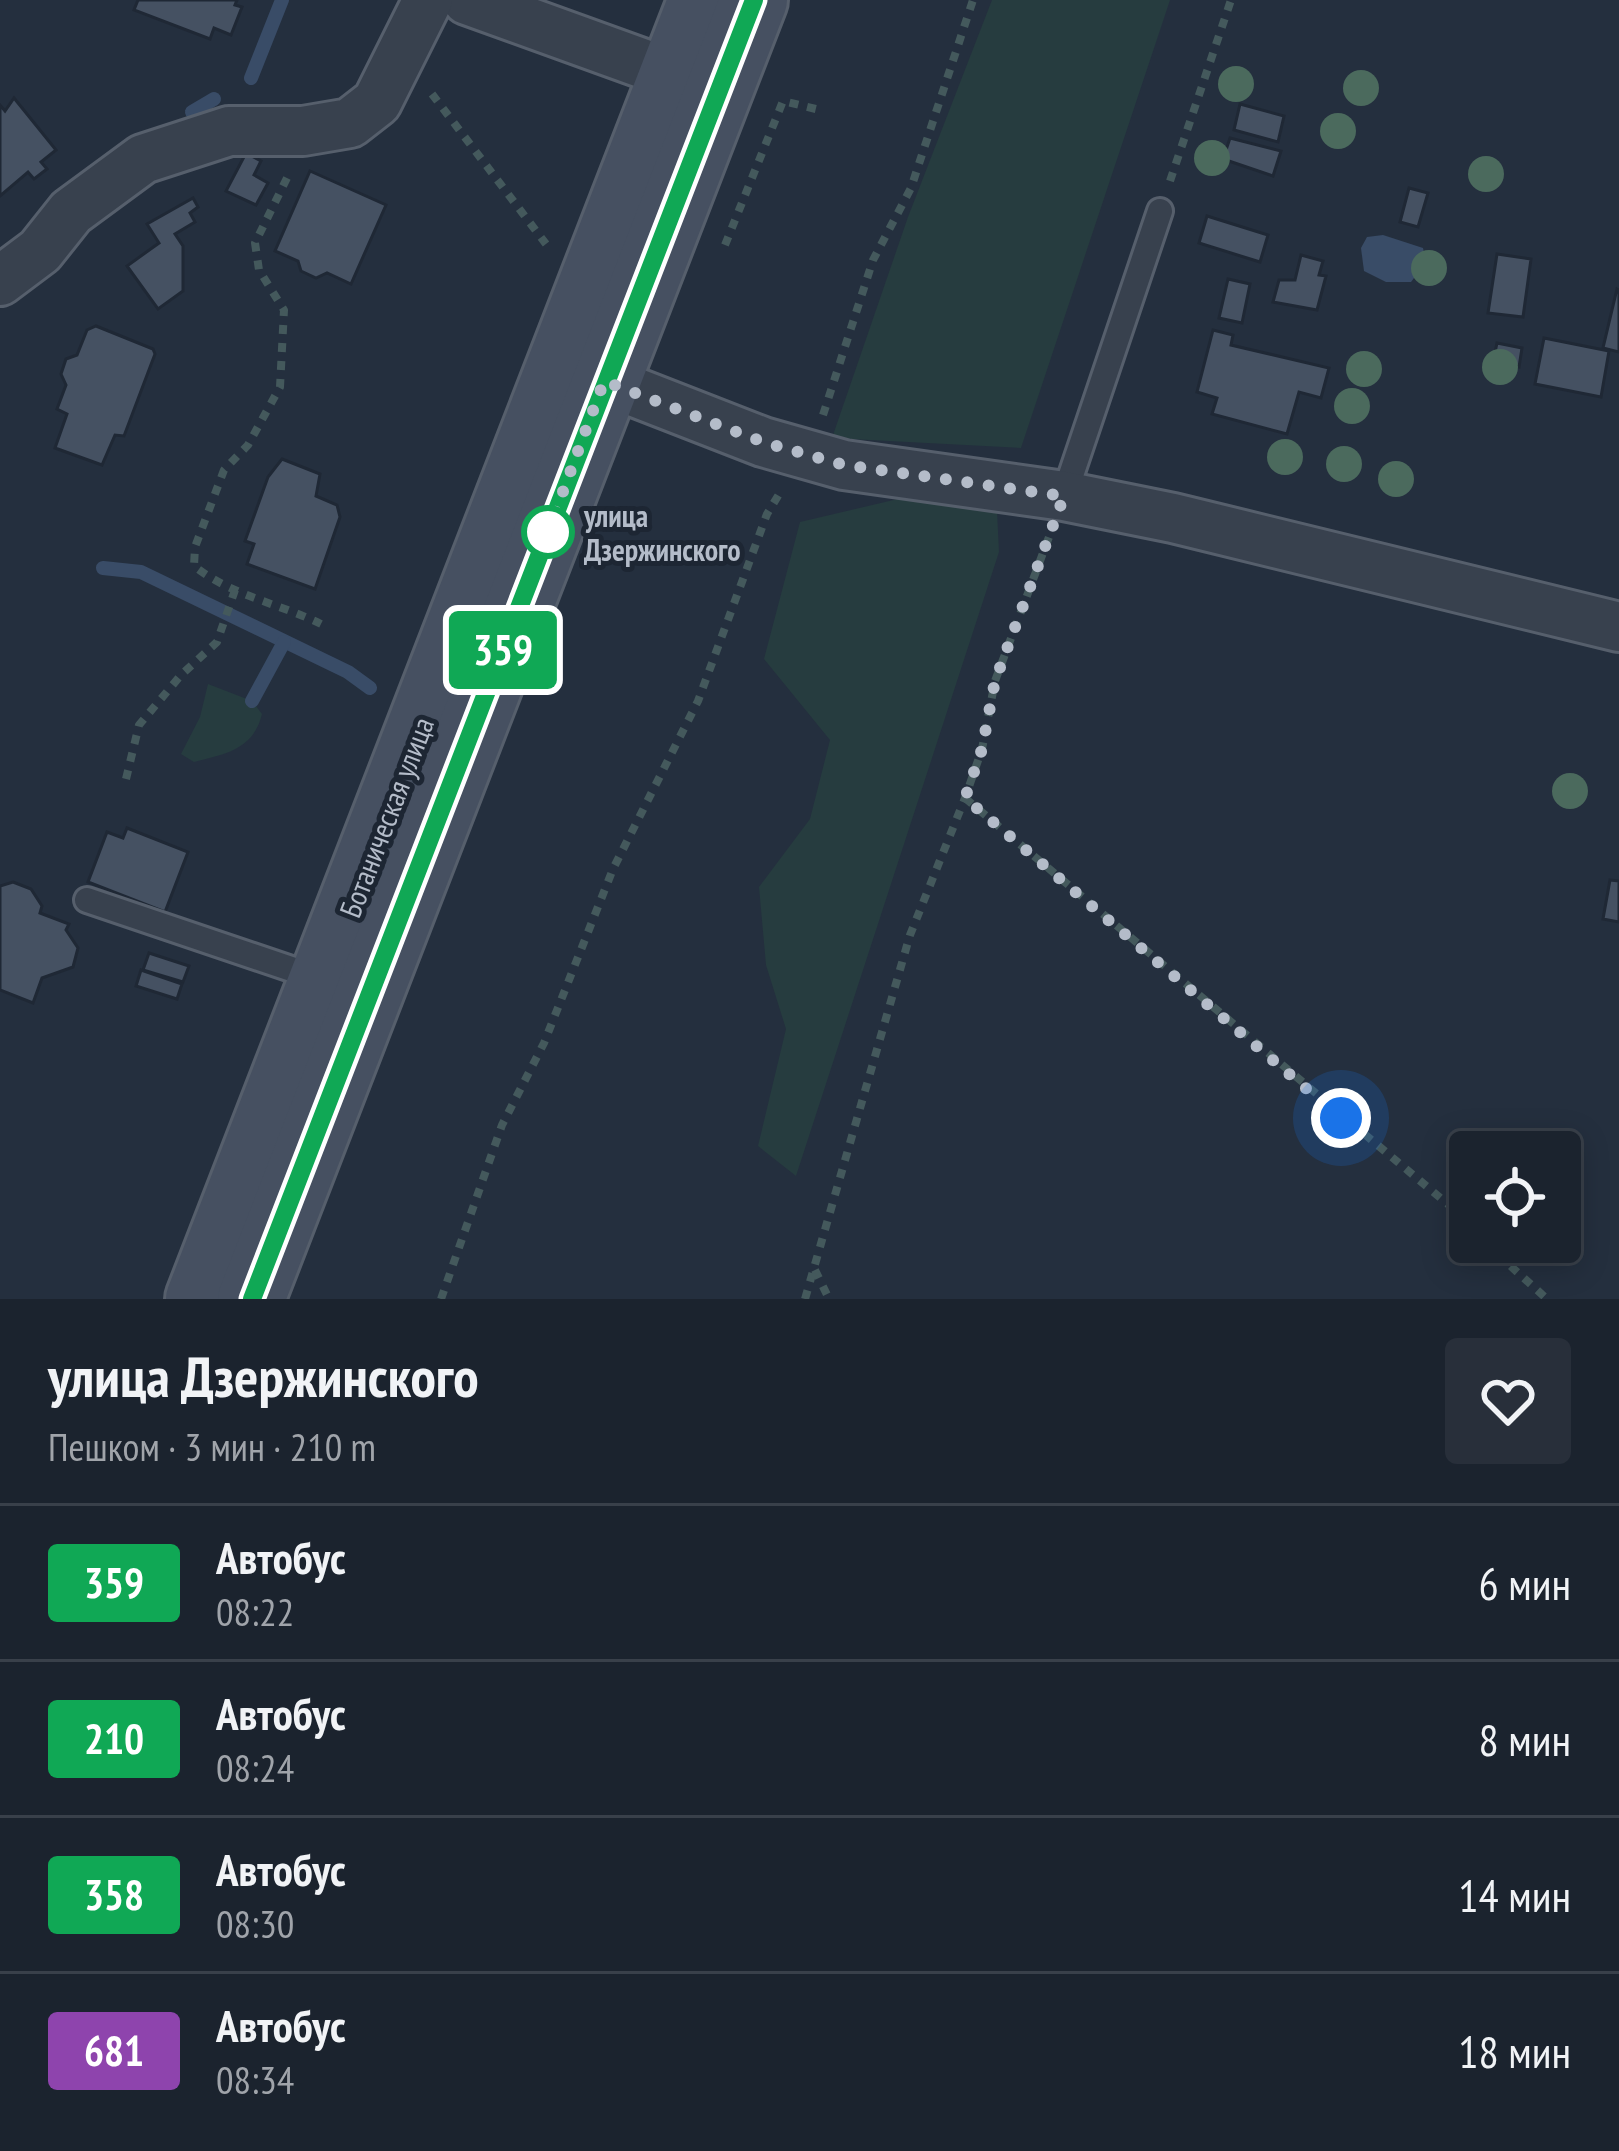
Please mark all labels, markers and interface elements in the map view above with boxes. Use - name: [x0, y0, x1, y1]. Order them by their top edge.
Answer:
- place label: улица Дзержинского: [583, 496, 741, 569]
- marker: улица Дзержинского: [523, 507, 573, 557]
- line badge: 359: [434, 611, 572, 689]
- text: 359: [473, 622, 533, 677]
- street label: Ботаническая улица: [330, 711, 442, 923]
- your location: [1311, 1088, 1371, 1148]
- map controls: [1449, 1131, 1581, 1263]
- button: locate: [1449, 1131, 1581, 1263]
- button: heart: [1445, 1338, 1571, 1464]
- text: улица Дзержинского: [48, 1339, 479, 1413]
- text: Пешком · 3 мин · 210 m: [48, 1421, 376, 1472]
- text: Автобус: [216, 1528, 346, 1586]
- text: 6 мин: [1478, 1554, 1571, 1612]
- text: 359: [84, 1555, 144, 1610]
- text: 08:22: [216, 1586, 294, 1637]
- text: Автобус: [216, 1684, 346, 1742]
- text: 8 мин: [1478, 1710, 1571, 1768]
- text: 210: [84, 1711, 144, 1766]
- text: 08:24: [216, 1742, 294, 1793]
- text: Автобус: [216, 1840, 346, 1898]
- text: 14 мин: [1458, 1866, 1571, 1924]
- text: 358: [84, 1867, 144, 1922]
- text: 08:30: [216, 1898, 294, 1949]
- text: Автобус: [216, 1996, 346, 2054]
- text: 18 мин: [1458, 2022, 1571, 2080]
- text: 681: [84, 2023, 144, 2078]
- text: 08:34: [216, 2054, 294, 2105]

